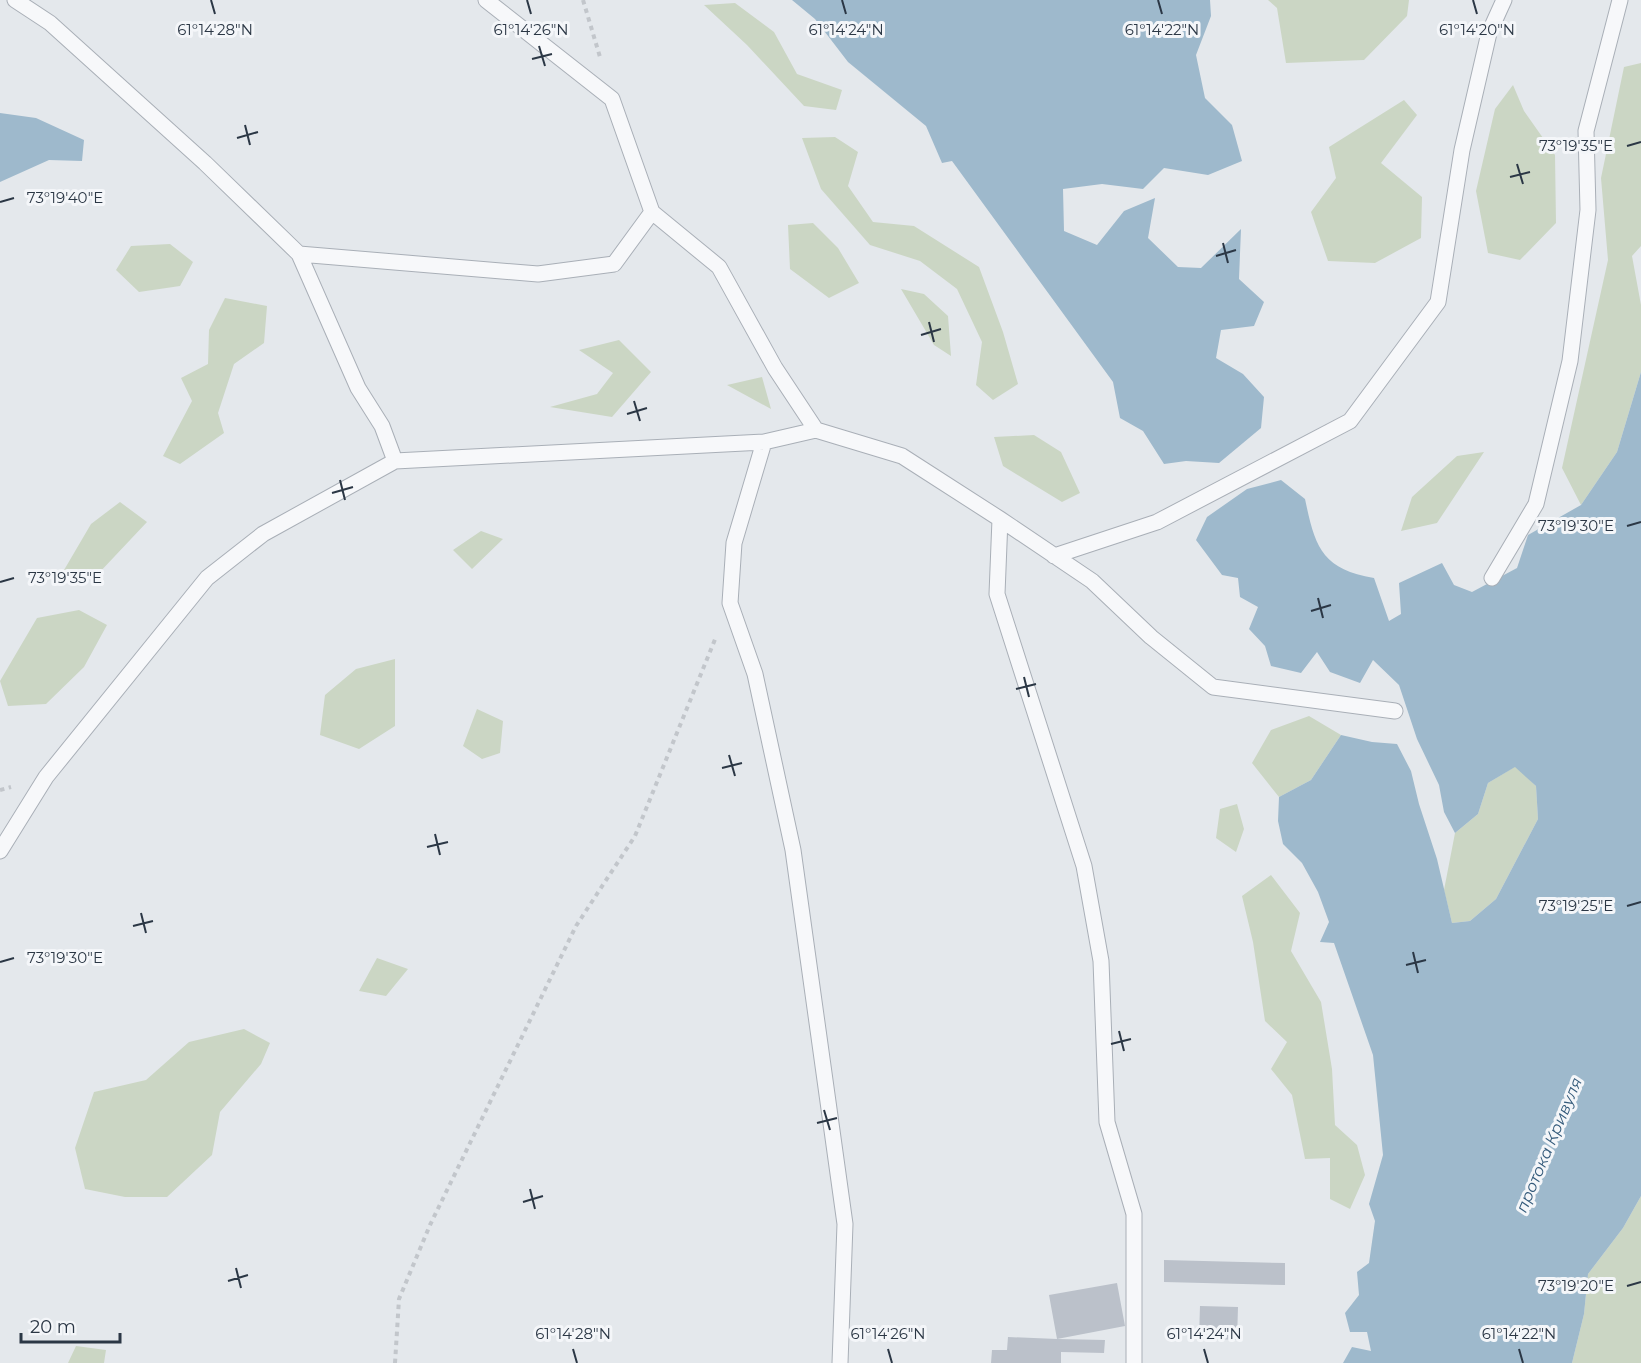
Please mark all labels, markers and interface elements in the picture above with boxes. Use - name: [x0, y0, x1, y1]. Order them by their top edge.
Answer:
- text: 61°14'28"N: [177, 20, 253, 39]
- text: 61°14'26"N: [493, 20, 569, 39]
- text: 61°14'24"N: [808, 20, 884, 39]
- text: 61°14'22"N: [1125, 20, 1199, 39]
- text: 61°14'20"N: [1439, 20, 1515, 39]
- text: 73°19'35"E: [1539, 136, 1613, 155]
- text: 73°19'40"E: [27, 188, 103, 207]
- text: 73°19'30"E: [1538, 516, 1614, 535]
- text: 73°19'35"E: [28, 568, 102, 587]
- text: 73°19'25"E: [1539, 896, 1613, 915]
- text: 73°19'30"E: [27, 948, 103, 967]
- water label: протока Кривуля: [1512, 1075, 1586, 1215]
- text: 73°19'20"E: [1538, 1276, 1614, 1295]
- scale bar: [21, 1306, 120, 1344]
- text: 20 m: [30, 1316, 76, 1338]
- text: 61°14'28"N: [535, 1324, 611, 1343]
- text: 61°14'26"N: [850, 1324, 926, 1343]
- text: 61°14'24"N: [1166, 1324, 1242, 1343]
- text: 61°14'22"N: [1482, 1324, 1556, 1343]

